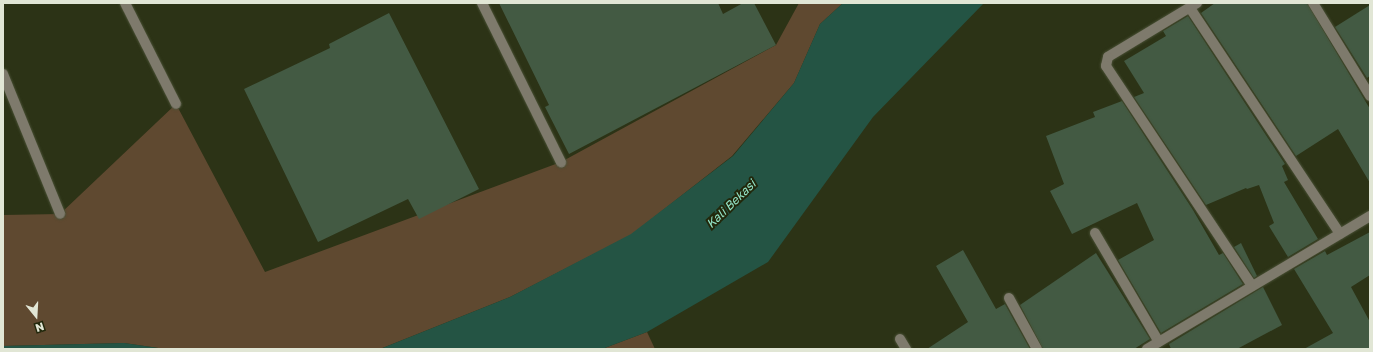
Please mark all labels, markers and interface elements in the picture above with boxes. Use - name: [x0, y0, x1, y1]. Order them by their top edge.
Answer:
- water label: Kali Bekasi: [703, 177, 759, 231]
- north arrow: [16, 296, 56, 336]
- text: N: [34, 320, 46, 335]

